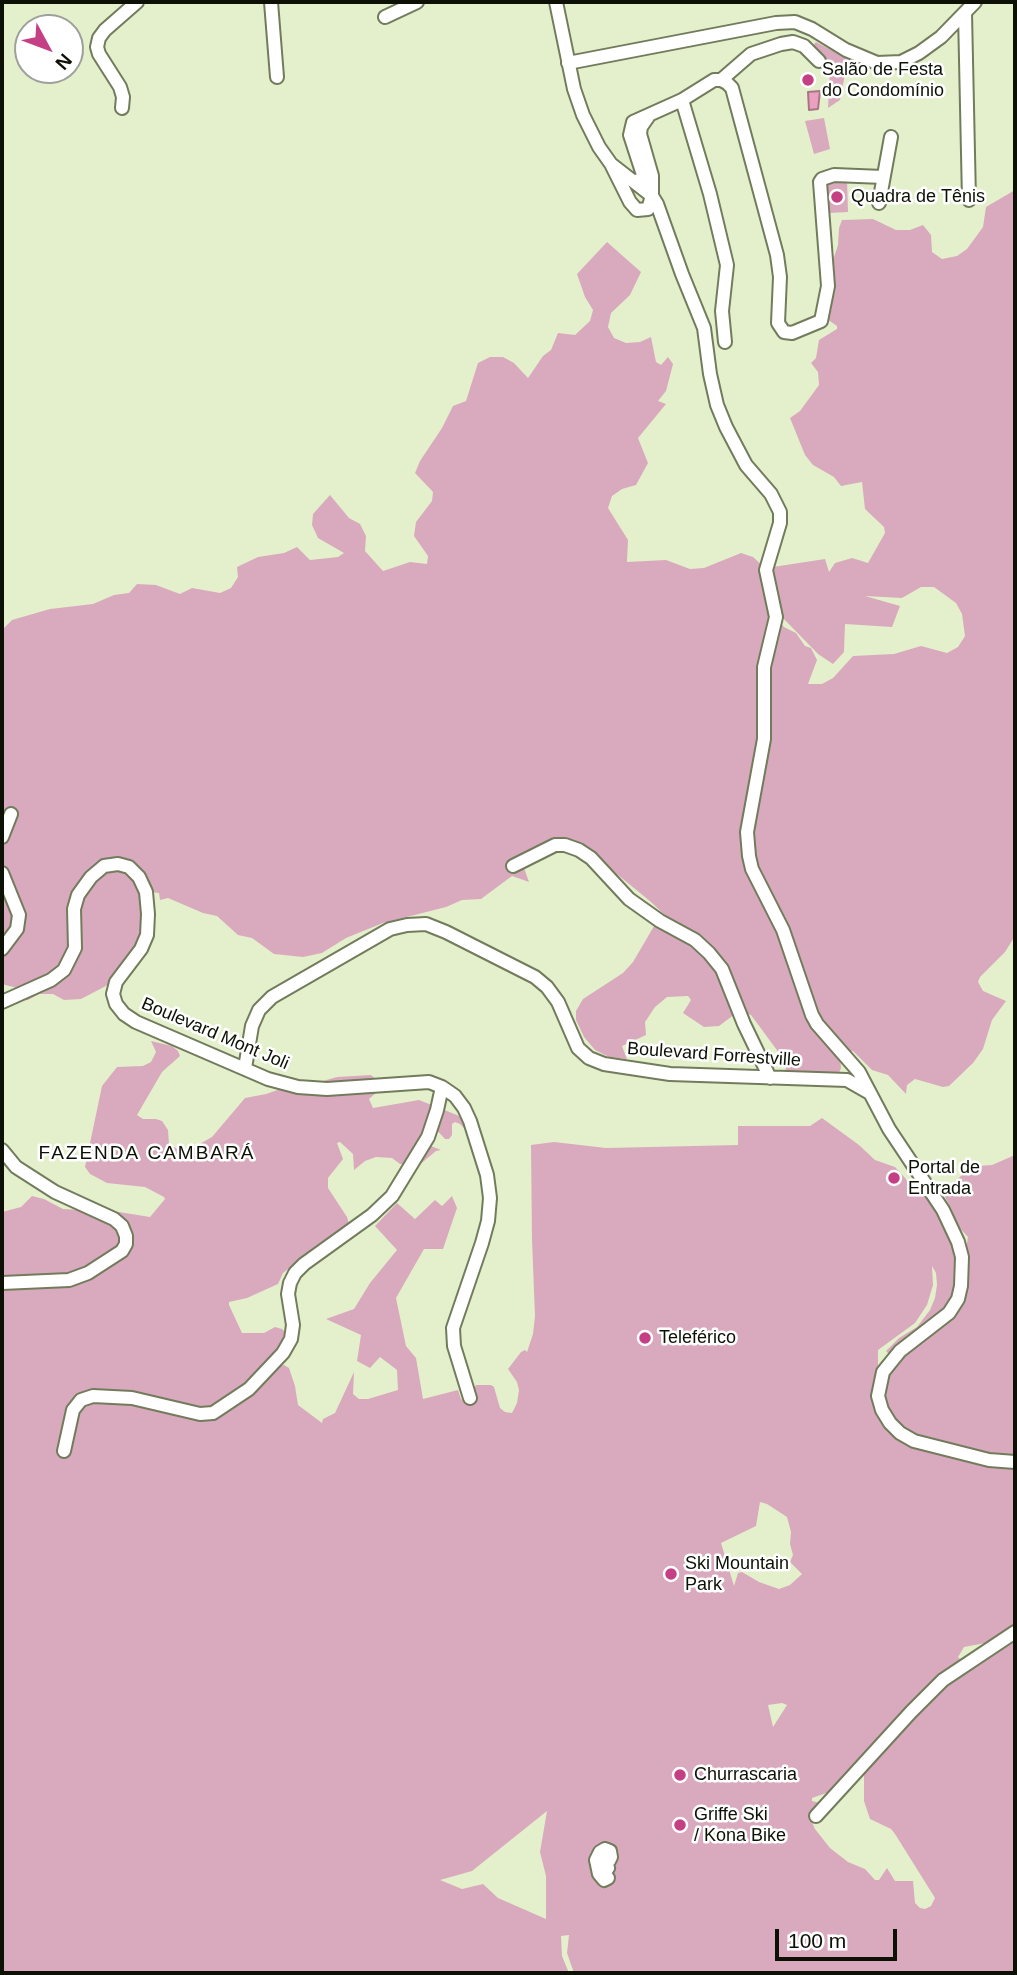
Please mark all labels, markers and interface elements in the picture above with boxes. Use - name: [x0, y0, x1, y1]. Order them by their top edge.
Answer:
- north arrow: [14, 14, 84, 84]
- text: N: [51, 50, 76, 74]
- place label: Salão de Festa do Condomínio: [822, 59, 944, 102]
- marker: Salão de Festa do Condomínio: [800, 72, 816, 88]
- place label: Quadra de Tênis: [851, 186, 985, 208]
- marker: Quadra de Tênis: [829, 189, 845, 205]
- street label: Boulevard Mont Joli: [138, 993, 292, 1075]
- street label: Boulevard Forrestville: [626, 1038, 802, 1072]
- district label: FAZENDA CAMBARÁ: [40, 1143, 254, 1165]
- place label: Portal de Entrada: [908, 1157, 980, 1200]
- marker: Portal de Entrada: [886, 1170, 902, 1186]
- place label: Teleférico: [659, 1327, 736, 1349]
- marker: Teleférico: [637, 1330, 653, 1346]
- place label: Ski Mountain Park: [685, 1553, 789, 1596]
- marker: Ski Mountain Park: [663, 1566, 679, 1582]
- place label: Churrascaria: [694, 1764, 797, 1786]
- marker: Churrascaria: [672, 1767, 688, 1783]
- place label: Griffe Ski / Kona Bike: [694, 1804, 786, 1846]
- marker: Griffe Ski / Kona Bike: [672, 1817, 688, 1833]
- scale bar: [779, 1916, 902, 1960]
- text: 100 m: [788, 1929, 846, 1952]

